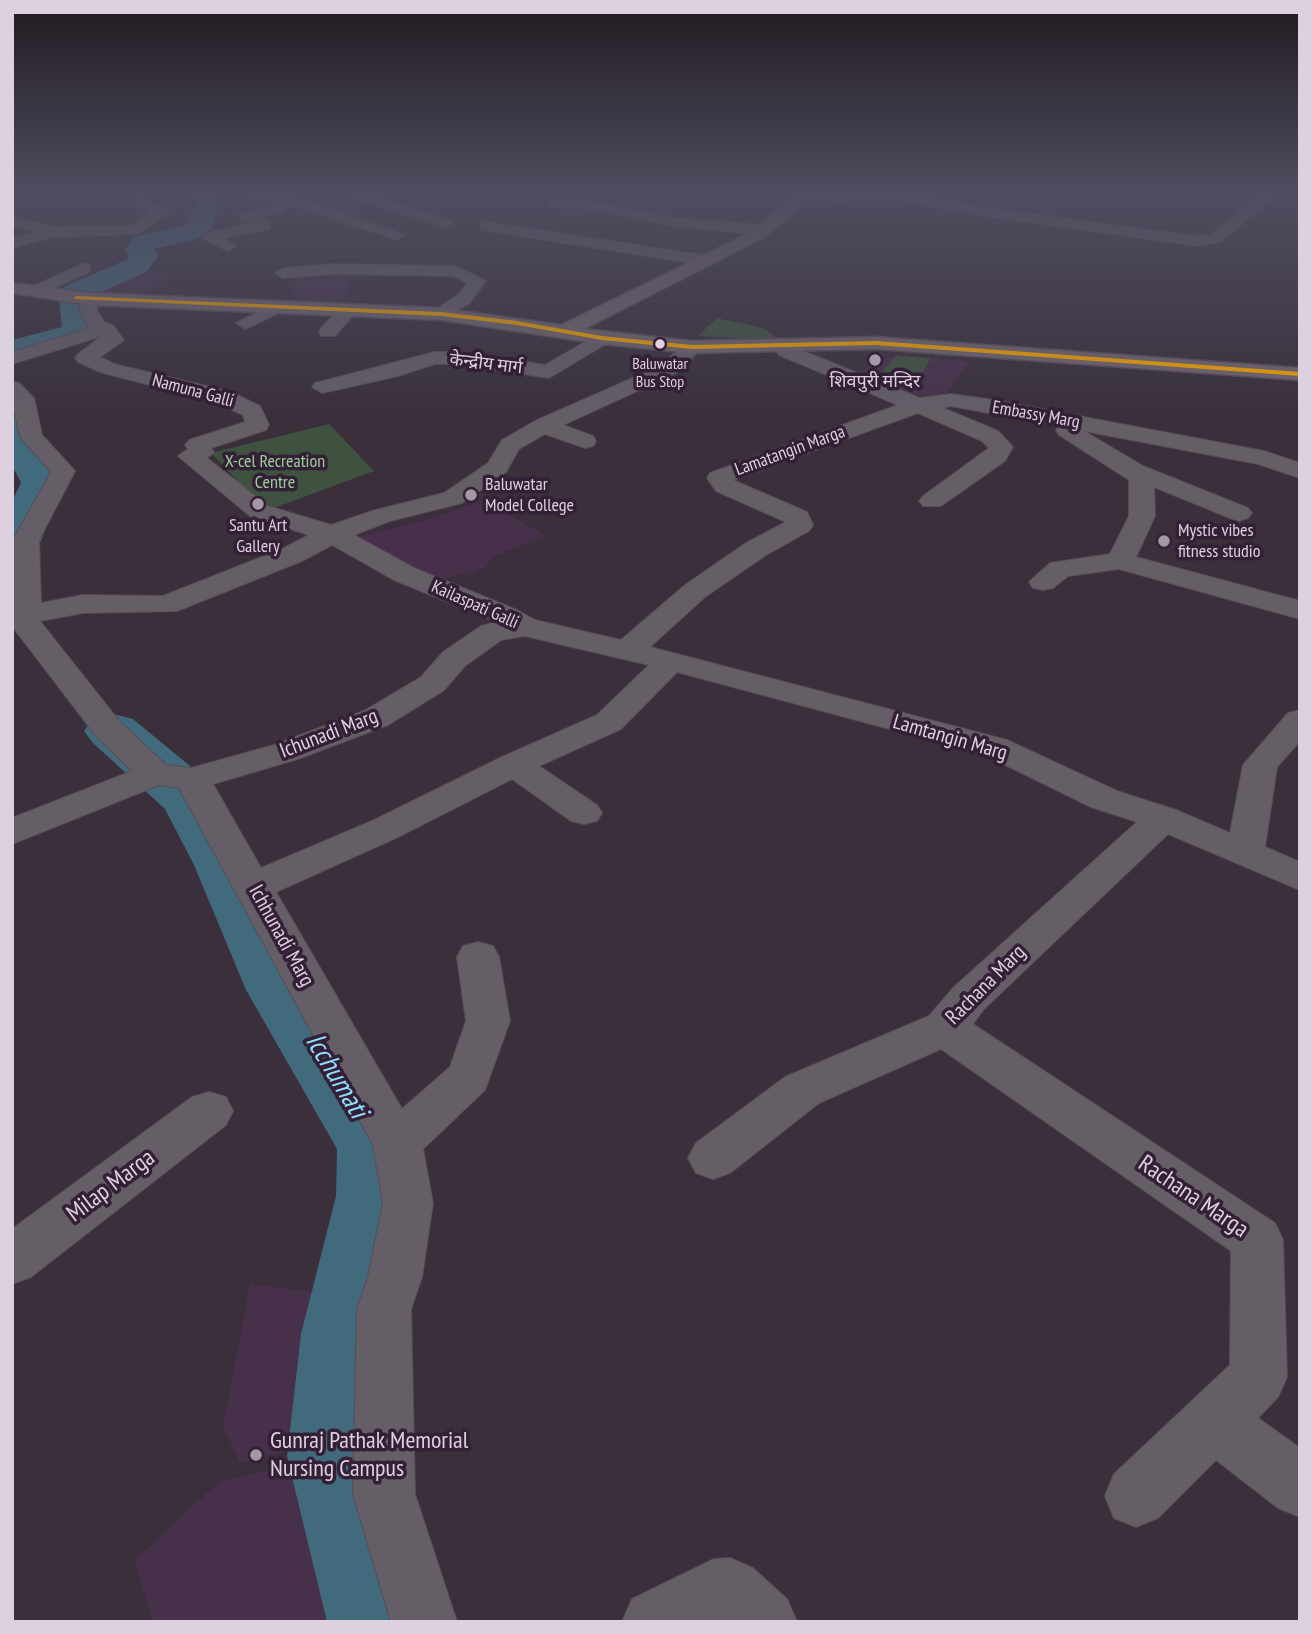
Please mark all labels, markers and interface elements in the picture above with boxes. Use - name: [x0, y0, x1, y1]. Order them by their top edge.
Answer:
- marker: Baluwatar Bus Stop: [653, 337, 667, 351]
- street label: केन्द्रीय मार्ग: [448, 349, 524, 379]
- marker: शिवपुरी मन्दिर: [867, 352, 883, 368]
- place label: Baluwatar Bus Stop: [632, 354, 688, 392]
- street label: Namuna Galli: [150, 370, 236, 412]
- place label: शिवपुरी मन्दिर: [830, 371, 920, 393]
- street label: Embassy Marg: [991, 397, 1081, 433]
- street label: Lamatangin Marga: [732, 421, 848, 481]
- park label: X-cel Recreation Centre: [225, 451, 325, 494]
- place label: Baluwatar Model College: [485, 474, 574, 516]
- marker: Baluwatar Model College: [463, 487, 479, 503]
- marker: Santu Art Gallery: [250, 496, 266, 512]
- place label: Santu Art Gallery: [229, 515, 287, 558]
- place label: Mystic vibes fitness studio: [1178, 520, 1260, 562]
- marker: Mystic vibes fitness studio: [1156, 533, 1172, 549]
- street label: Kailaspati Galli: [428, 576, 522, 634]
- street label: Ichunadi Marg: [276, 704, 382, 764]
- street label: Lamtangin Marg: [890, 710, 1010, 766]
- street label: Ichhunadi Marg: [243, 881, 319, 991]
- street label: Rachana Marg: [941, 940, 1031, 1030]
- water label: Icchumati: [297, 1027, 375, 1125]
- street label: Milap Marga: [61, 1144, 161, 1228]
- street label: Rachana Marga: [1133, 1150, 1253, 1244]
- place label: Gunraj Pathak Memorial Nursing Campus: [270, 1427, 468, 1483]
- marker: Gunraj Pathak Memorial Nursing Campus: [248, 1447, 264, 1463]

